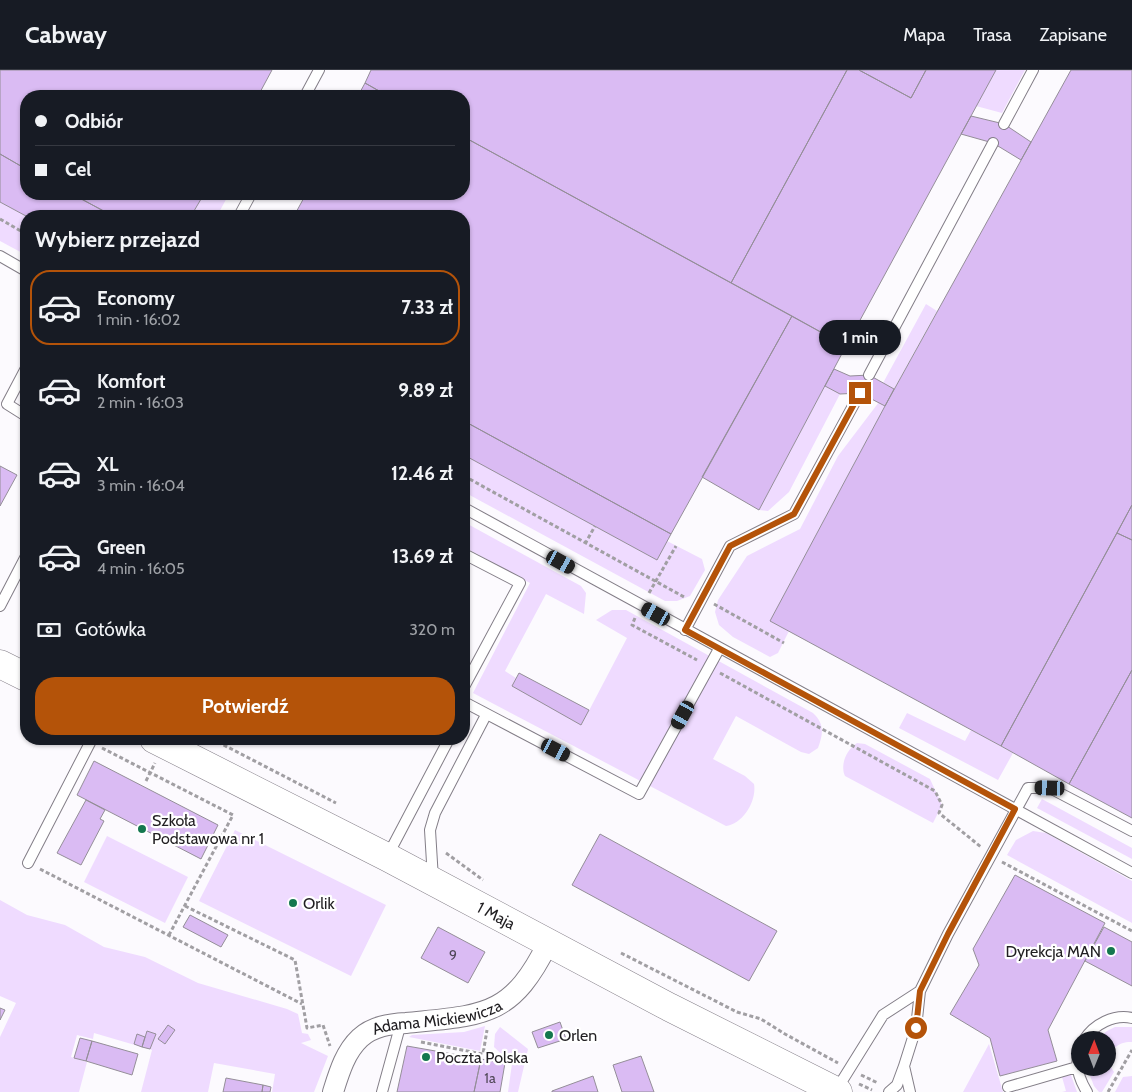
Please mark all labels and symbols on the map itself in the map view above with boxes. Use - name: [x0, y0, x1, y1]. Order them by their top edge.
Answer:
- callout: 1 min: [819, 320, 901, 356]
- route end: [849, 382, 871, 404]
- car: [544, 548, 577, 576]
- car: [639, 600, 672, 628]
- car: [669, 698, 696, 732]
- car: [539, 737, 572, 763]
- car: [1034, 780, 1065, 796]
- place label: Szkoła Podstawowa nr 1: [152, 811, 264, 848]
- marker: Szkoła Podstawowa nr 1: [136, 823, 148, 835]
- place label: Orlik: [303, 894, 335, 913]
- marker: Orlik: [287, 897, 299, 909]
- street label: 1 Maja: [474, 897, 519, 933]
- place label: Dyrekcja MAN: [1005, 942, 1101, 961]
- marker: Dyrekcja MAN: [1105, 945, 1117, 957]
- house number: 9: [449, 946, 457, 964]
- street label: Adama Mickiewicza: [369, 995, 505, 1038]
- route start: [905, 1017, 927, 1039]
- place label: Orlen: [559, 1026, 597, 1045]
- marker: Orlen: [543, 1029, 555, 1041]
- north arrow: [1071, 1031, 1116, 1076]
- place label: Poczta Polska: [436, 1048, 528, 1067]
- marker: Poczta Polska: [420, 1051, 432, 1063]
- house number: 1a: [484, 1069, 496, 1087]

